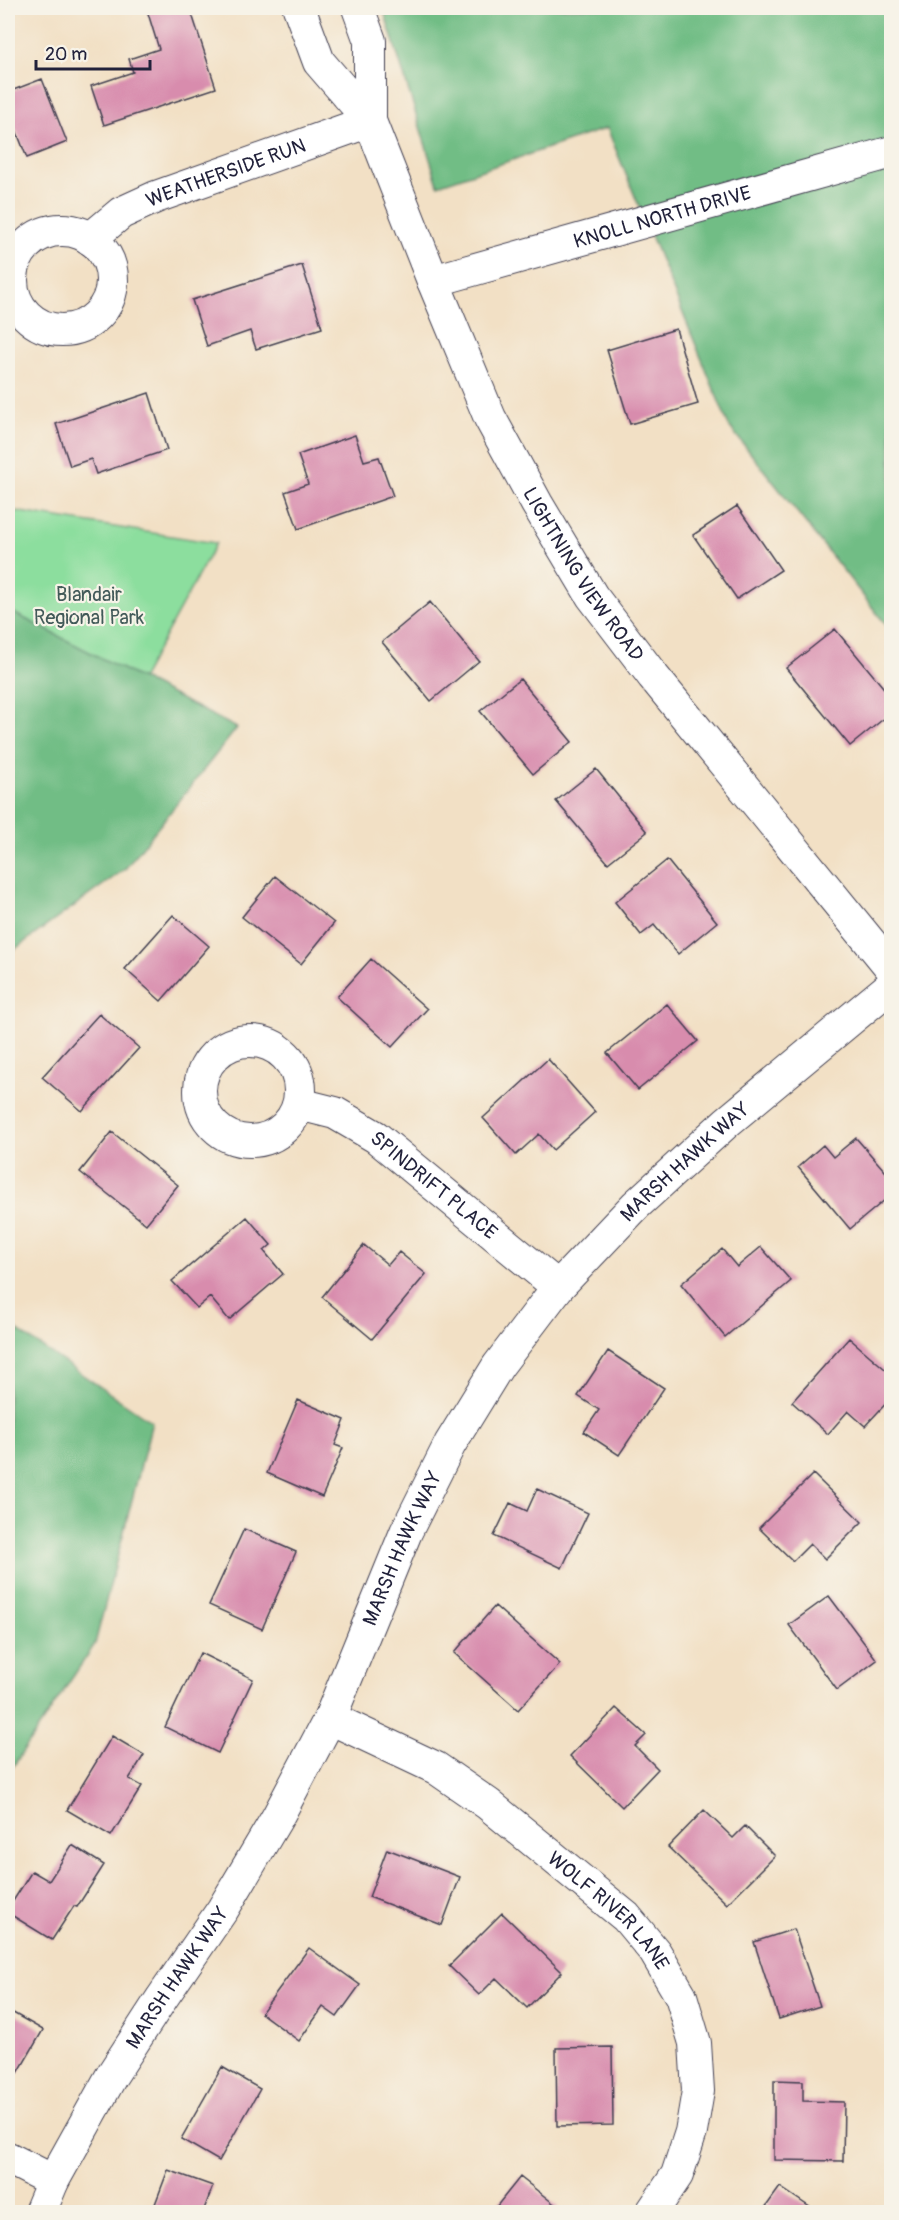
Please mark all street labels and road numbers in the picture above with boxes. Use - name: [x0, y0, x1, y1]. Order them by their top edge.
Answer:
- street label: WEATHERSIDE RUN: [142, 132, 309, 212]
- street label: KNOLL NORTH DRIVE: [570, 180, 754, 253]
- street label: LIGHTNING VIEW ROAD: [518, 483, 650, 666]
- street label: MARSH HAWK WAY: [615, 1096, 755, 1227]
- street label: SPINDRIFT PLACE: [366, 1125, 503, 1245]
- street label: MARSH HAWK WAY: [357, 1467, 447, 1629]
- street label: WOLF RIVER LANE: [543, 1846, 675, 1974]
- street label: MARSH HAWK WAY: [120, 1901, 234, 2053]

